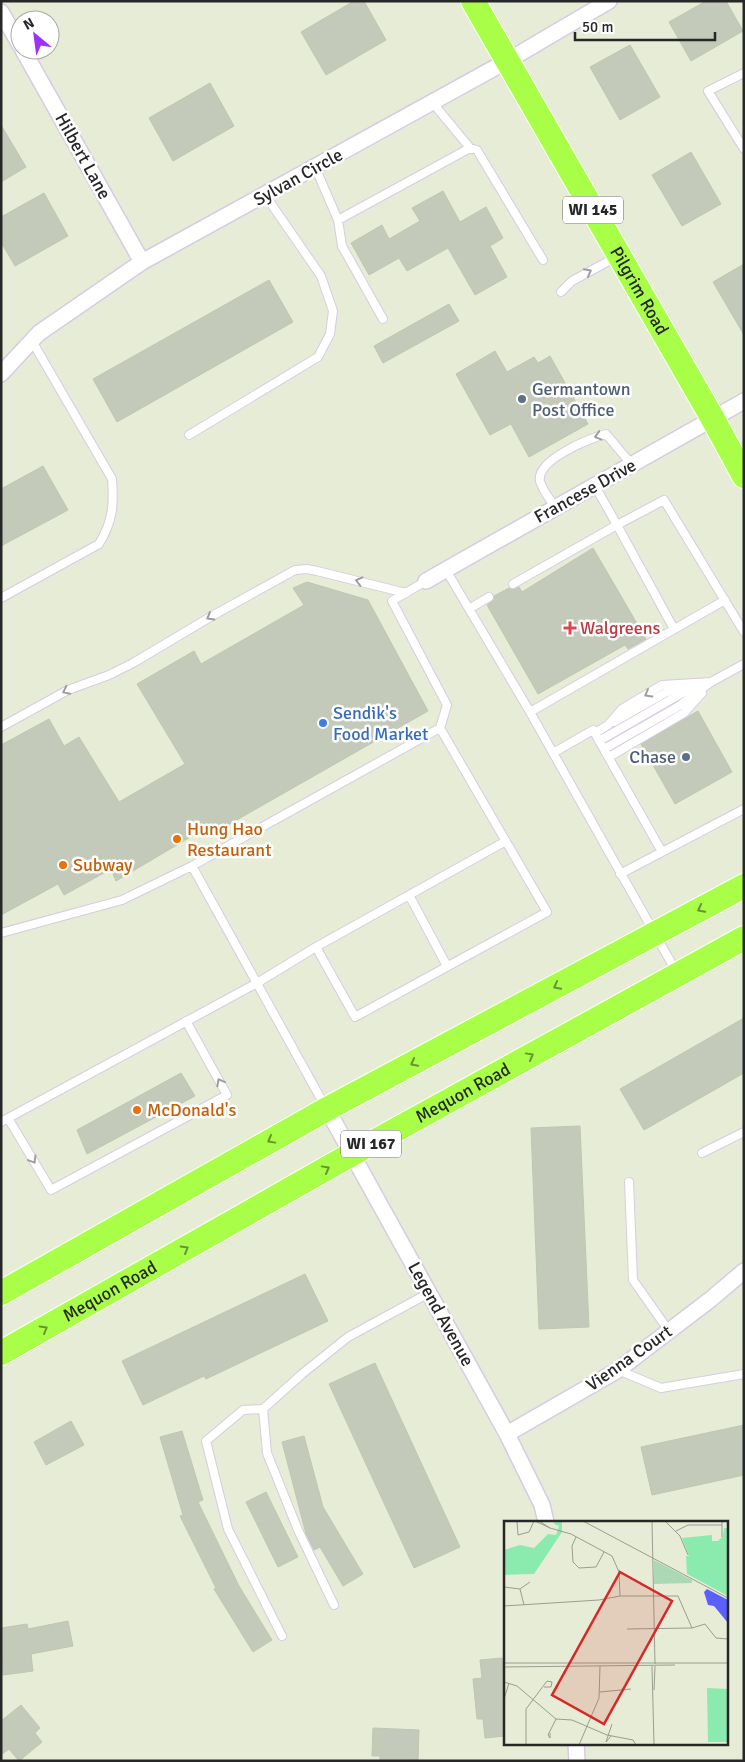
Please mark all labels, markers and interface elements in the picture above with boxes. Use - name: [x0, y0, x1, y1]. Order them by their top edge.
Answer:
- north arrow: [10, 10, 60, 60]
- scale bar: [575, 10, 715, 42]
- text: N: [21, 14, 37, 34]
- text: 50 m: [582, 18, 613, 36]
- street label: Hilbert Lane: [50, 109, 116, 203]
- street label: Sylvan Circle: [249, 143, 347, 211]
- road number: WI 145: [563, 196, 623, 224]
- street label: Pilgrim Road: [605, 242, 673, 339]
- one-way arrow: [583, 268, 592, 278]
- place label: Germantown Post Office: [532, 378, 631, 421]
- marker: Germantown Post Office: [516, 393, 528, 405]
- one-way arrow: [595, 431, 603, 441]
- street label: Francese Drive: [530, 454, 640, 528]
- one-way arrow: [355, 577, 363, 587]
- one-way arrow: [206, 611, 215, 621]
- place label: Walgreens: [580, 617, 661, 639]
- marker: Walgreens: [564, 622, 576, 634]
- one-way arrow: [62, 685, 71, 695]
- one-way arrow: [644, 687, 653, 697]
- place label: Sendik's Food Market: [333, 702, 428, 745]
- marker: Sendik's Food Market: [317, 717, 329, 729]
- place label: Chase: [629, 746, 676, 768]
- marker: Chase: [680, 751, 692, 763]
- place label: Hung Hao Restaurant: [187, 818, 271, 861]
- marker: Hung Hao Restaurant: [171, 833, 183, 845]
- place label: Subway: [73, 854, 133, 876]
- marker: Subway: [57, 859, 69, 871]
- one-way arrow: [697, 903, 706, 913]
- one-way arrow: [554, 980, 563, 990]
- one-way arrow: [525, 1052, 534, 1062]
- one-way arrow: [410, 1057, 419, 1067]
- street label: Mequon Road: [412, 1058, 514, 1128]
- one-way arrow: [217, 1078, 227, 1087]
- place label: McDonald's: [147, 1099, 236, 1121]
- marker: McDonald's: [131, 1104, 143, 1116]
- road number: WI 167: [341, 1130, 401, 1158]
- one-way arrow: [268, 1134, 277, 1144]
- one-way arrow: [26, 1155, 36, 1164]
- one-way arrow: [321, 1165, 330, 1175]
- one-way arrow: [180, 1245, 189, 1255]
- street label: Mequon Road: [59, 1256, 161, 1327]
- street label: Legend Avenue: [403, 1258, 479, 1370]
- street label: Vienna Court: [582, 1320, 676, 1396]
- one-way arrow: [38, 1325, 47, 1335]
- inset map: [504, 1521, 728, 1744]

